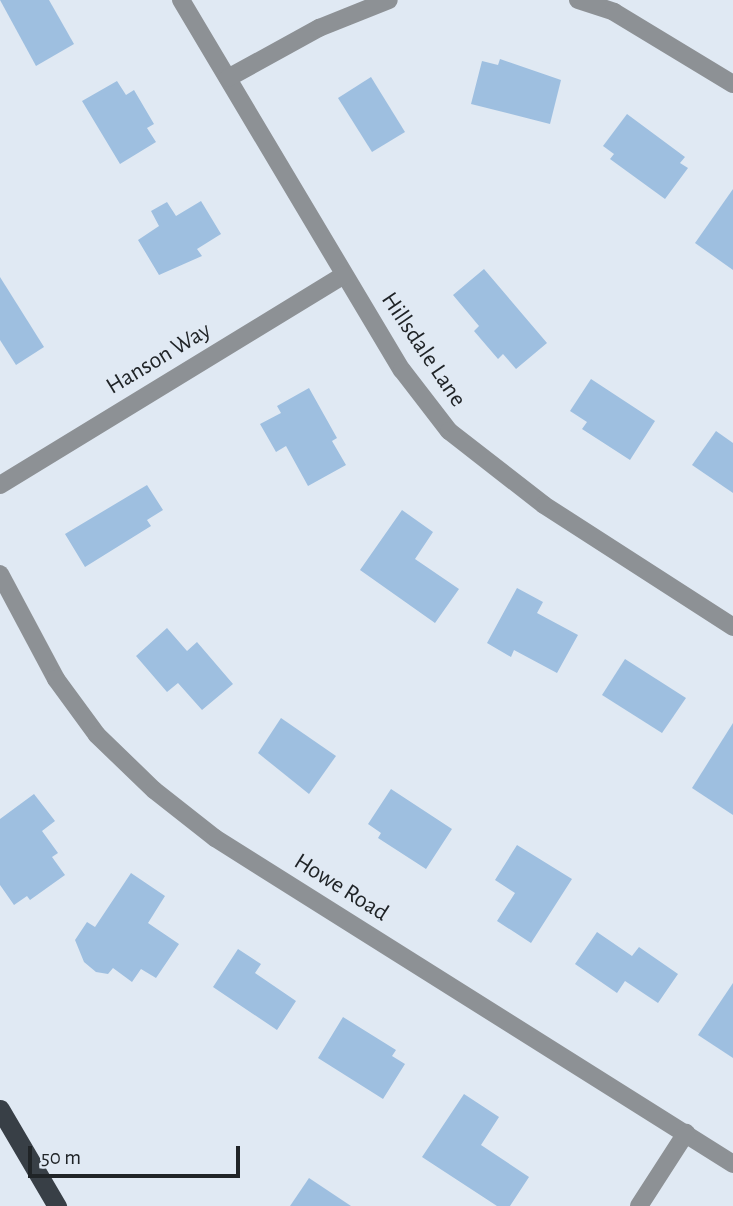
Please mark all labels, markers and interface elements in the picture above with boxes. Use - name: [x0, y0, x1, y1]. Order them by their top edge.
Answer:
- street label: Hillsdale Lane: [374, 287, 472, 413]
- street label: Hanson Way: [101, 317, 217, 401]
- street label: Howe Road: [288, 848, 394, 928]
- scale bar: [32, 1132, 243, 1176]
- text: 50 m: [41, 1147, 81, 1168]

